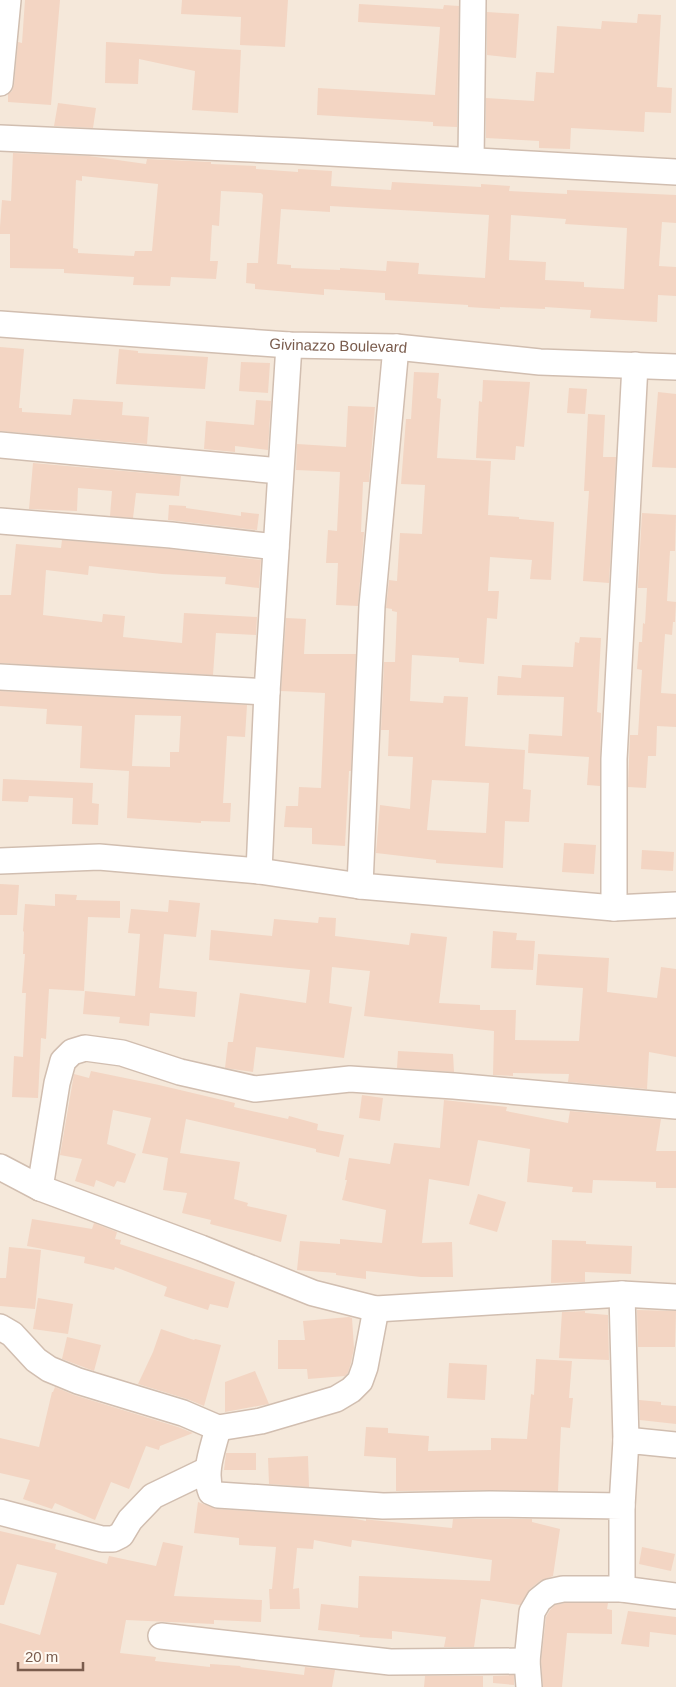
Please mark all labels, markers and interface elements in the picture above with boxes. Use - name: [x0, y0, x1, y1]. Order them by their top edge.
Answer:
- street label: Givinazzo Boulevard: [269, 335, 408, 356]
- scale bar: [18, 1640, 82, 1672]
- text: 20 m: [25, 1648, 58, 1665]

